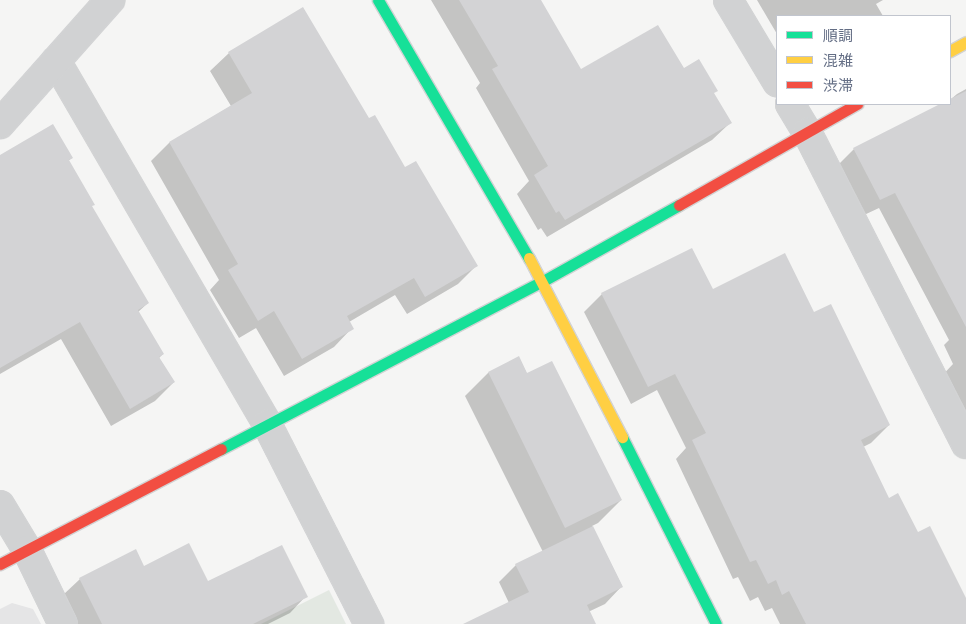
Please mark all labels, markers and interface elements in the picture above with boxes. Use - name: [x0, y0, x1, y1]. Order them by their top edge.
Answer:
- legend: [776, 15, 951, 105]
- text: 順調: [823, 27, 853, 44]
- text: 混雑: [823, 52, 853, 69]
- text: 渋滞: [823, 77, 853, 94]

